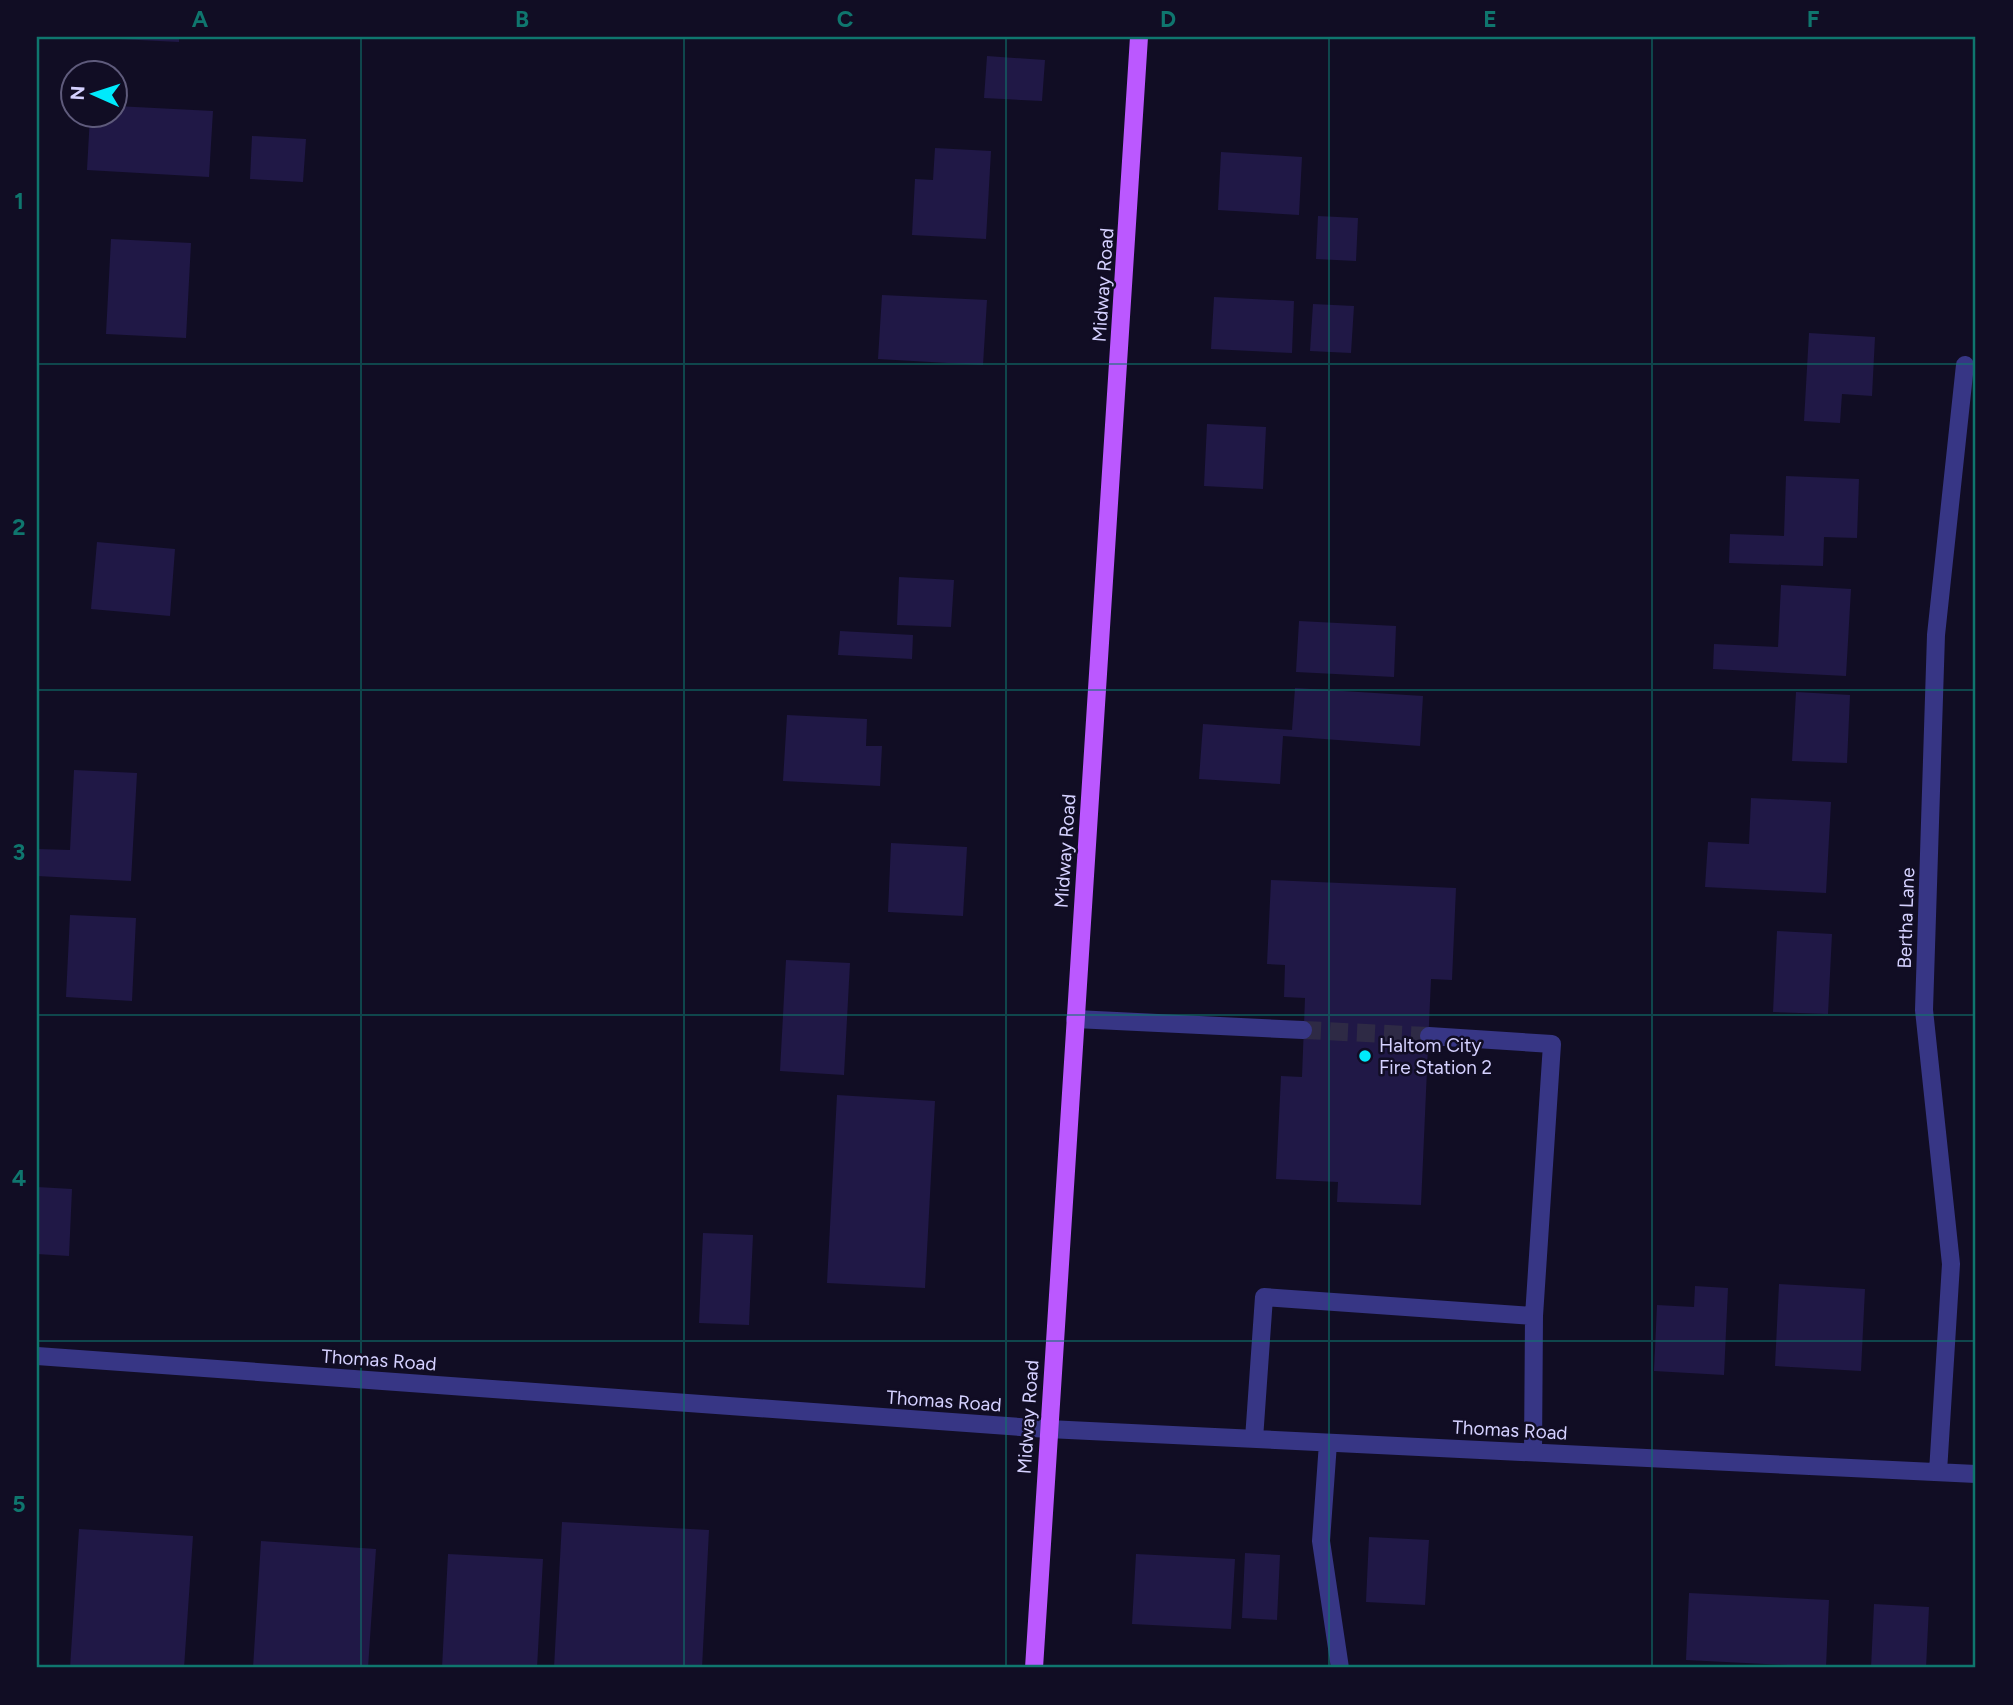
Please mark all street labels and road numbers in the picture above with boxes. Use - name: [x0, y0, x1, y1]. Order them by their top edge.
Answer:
- street label: Midway Road: [1088, 227, 1118, 343]
- street label: Midway Road: [1050, 793, 1080, 909]
- street label: Bertha Lane: [1893, 867, 1919, 969]
- street label: Thomas Road: [321, 1345, 437, 1375]
- street label: Midway Road: [1013, 1359, 1043, 1475]
- street label: Thomas Road: [886, 1386, 1002, 1416]
- street label: Thomas Road: [1452, 1415, 1568, 1445]

